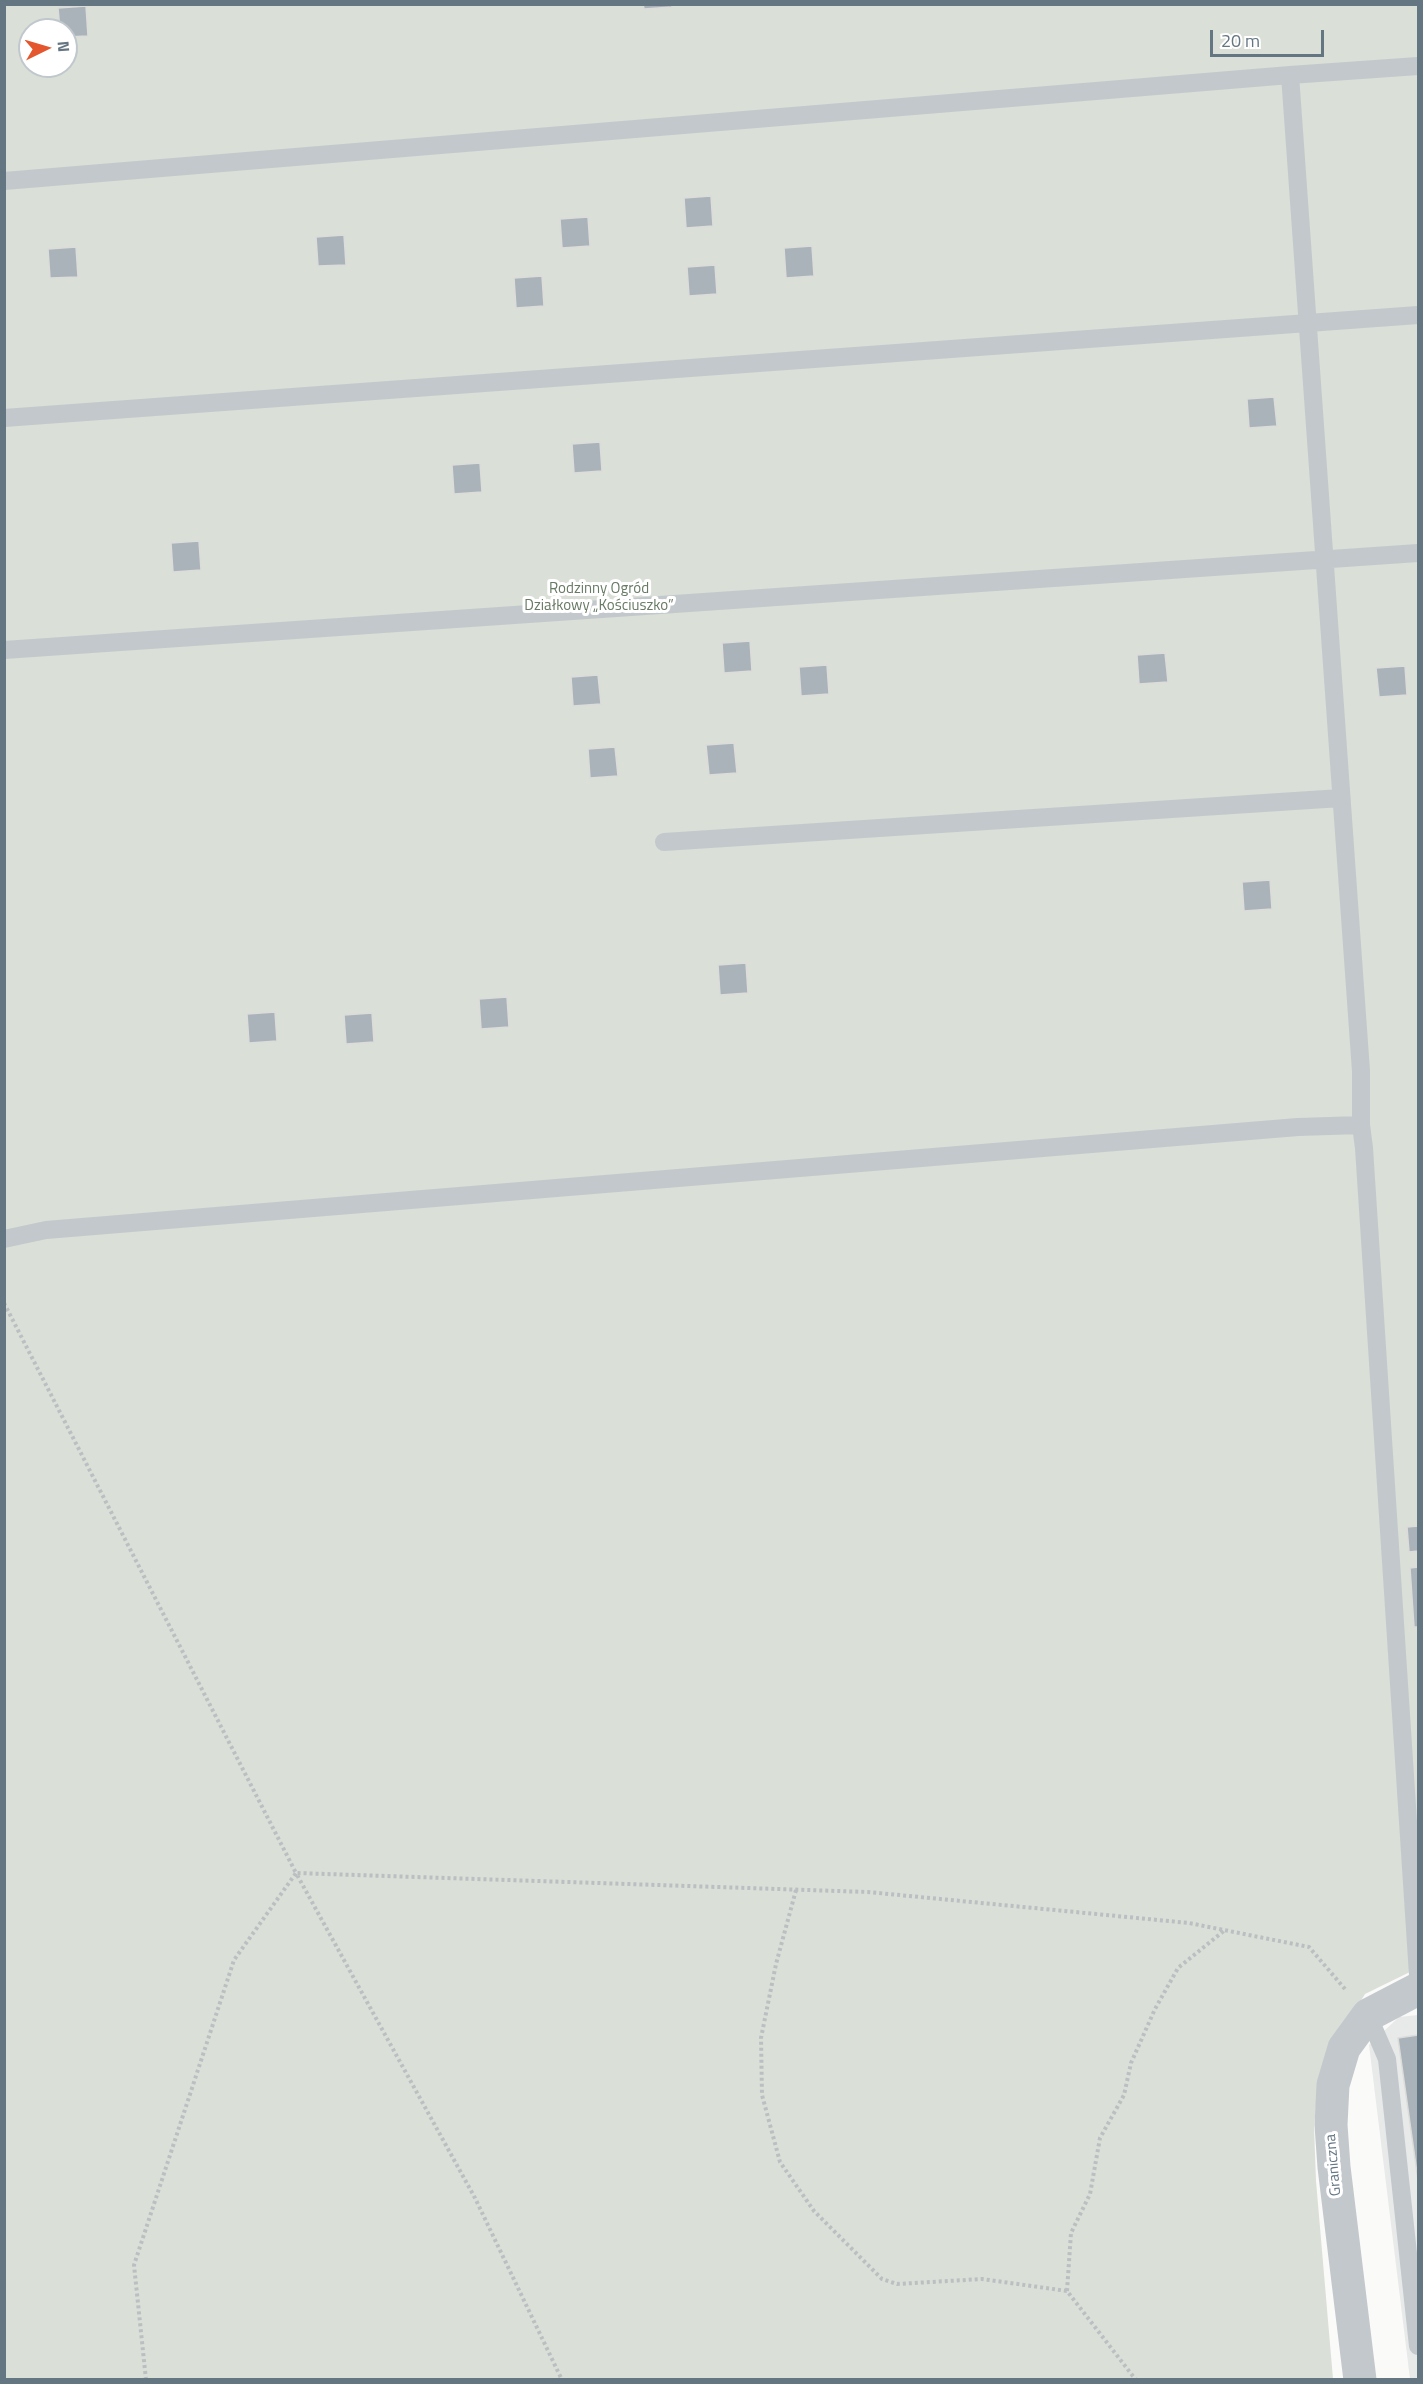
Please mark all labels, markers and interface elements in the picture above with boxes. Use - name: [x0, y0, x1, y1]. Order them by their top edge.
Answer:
- north arrow: [18, 18, 78, 78]
- scale bar: [1213, 18, 1327, 56]
- text: 20 m: [1221, 27, 1260, 54]
- text: N: [52, 40, 76, 53]
- park label: Rodzinny Ogród Działkowy „Kościuszko”: [524, 580, 674, 615]
- street label: Graniczna: [1322, 2133, 1346, 2197]

